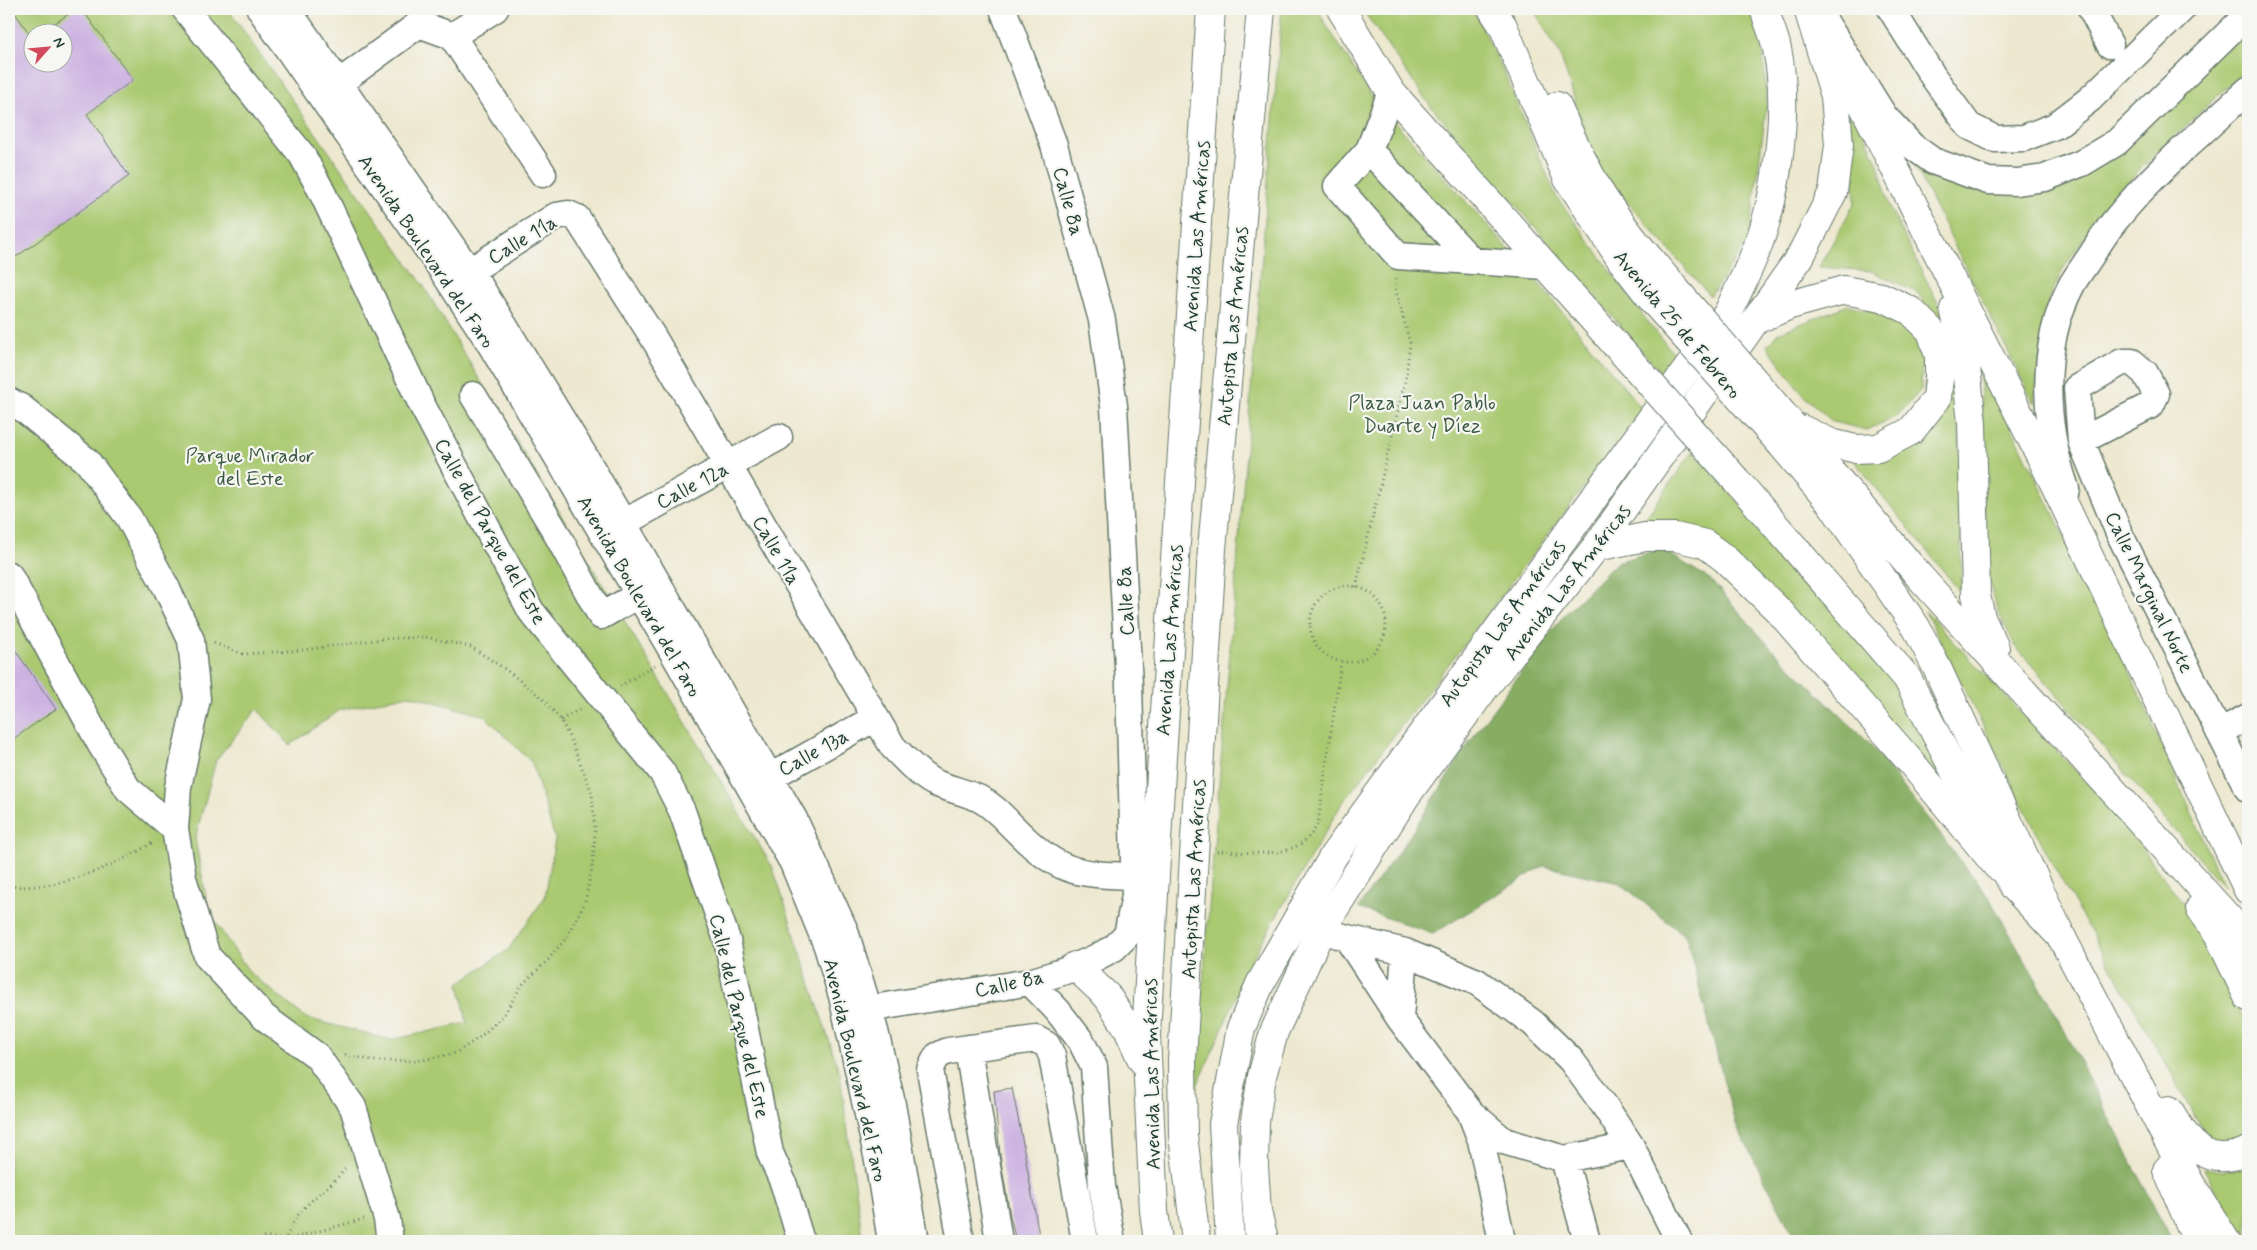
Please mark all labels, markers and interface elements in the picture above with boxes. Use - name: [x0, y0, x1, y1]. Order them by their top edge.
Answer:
- north arrow: [22, 22, 72, 72]
- text: N: [49, 34, 69, 51]
- street label: Avenida Las Américas: [1177, 139, 1218, 333]
- street label: Avenida Boulevard del Faro: [351, 150, 501, 354]
- street label: Calle 8a: [1045, 164, 1090, 239]
- street label: Calle 11a: [483, 209, 562, 271]
- street label: Autopista Las Américas: [1211, 225, 1256, 427]
- street label: Avenida 25 de Febrero: [1607, 245, 1747, 405]
- park label: Plaza Juan Pablo Duarte y Díez: [1348, 390, 1496, 440]
- street label: Calle del Parque del Este: [427, 434, 552, 630]
- park label: Parque Mirador del Este: [185, 443, 315, 493]
- street label: Calle 12a: [652, 456, 734, 517]
- street label: Avenida Boulevard del Faro: [570, 491, 707, 702]
- street label: Avenida Las Américas: [1499, 499, 1638, 667]
- street label: Calle Marginal Norte: [2097, 507, 2200, 679]
- street label: Calle 11a: [745, 511, 806, 591]
- street label: Autopista Las Américas: [1433, 535, 1573, 713]
- street label: Avenida Las Américas: [1150, 543, 1191, 737]
- street label: Calle 8a: [1111, 565, 1142, 637]
- street label: Calle 13a: [774, 723, 854, 784]
- street label: Autopista Las Américas: [1176, 778, 1213, 980]
- street label: Calle del Parque del Este: [702, 911, 775, 1121]
- street label: Avenida Boulevard del Faro: [816, 956, 893, 1185]
- street label: Calle 8a: [972, 964, 1046, 1005]
- street label: Avenida Las Américas: [1137, 978, 1168, 1170]

